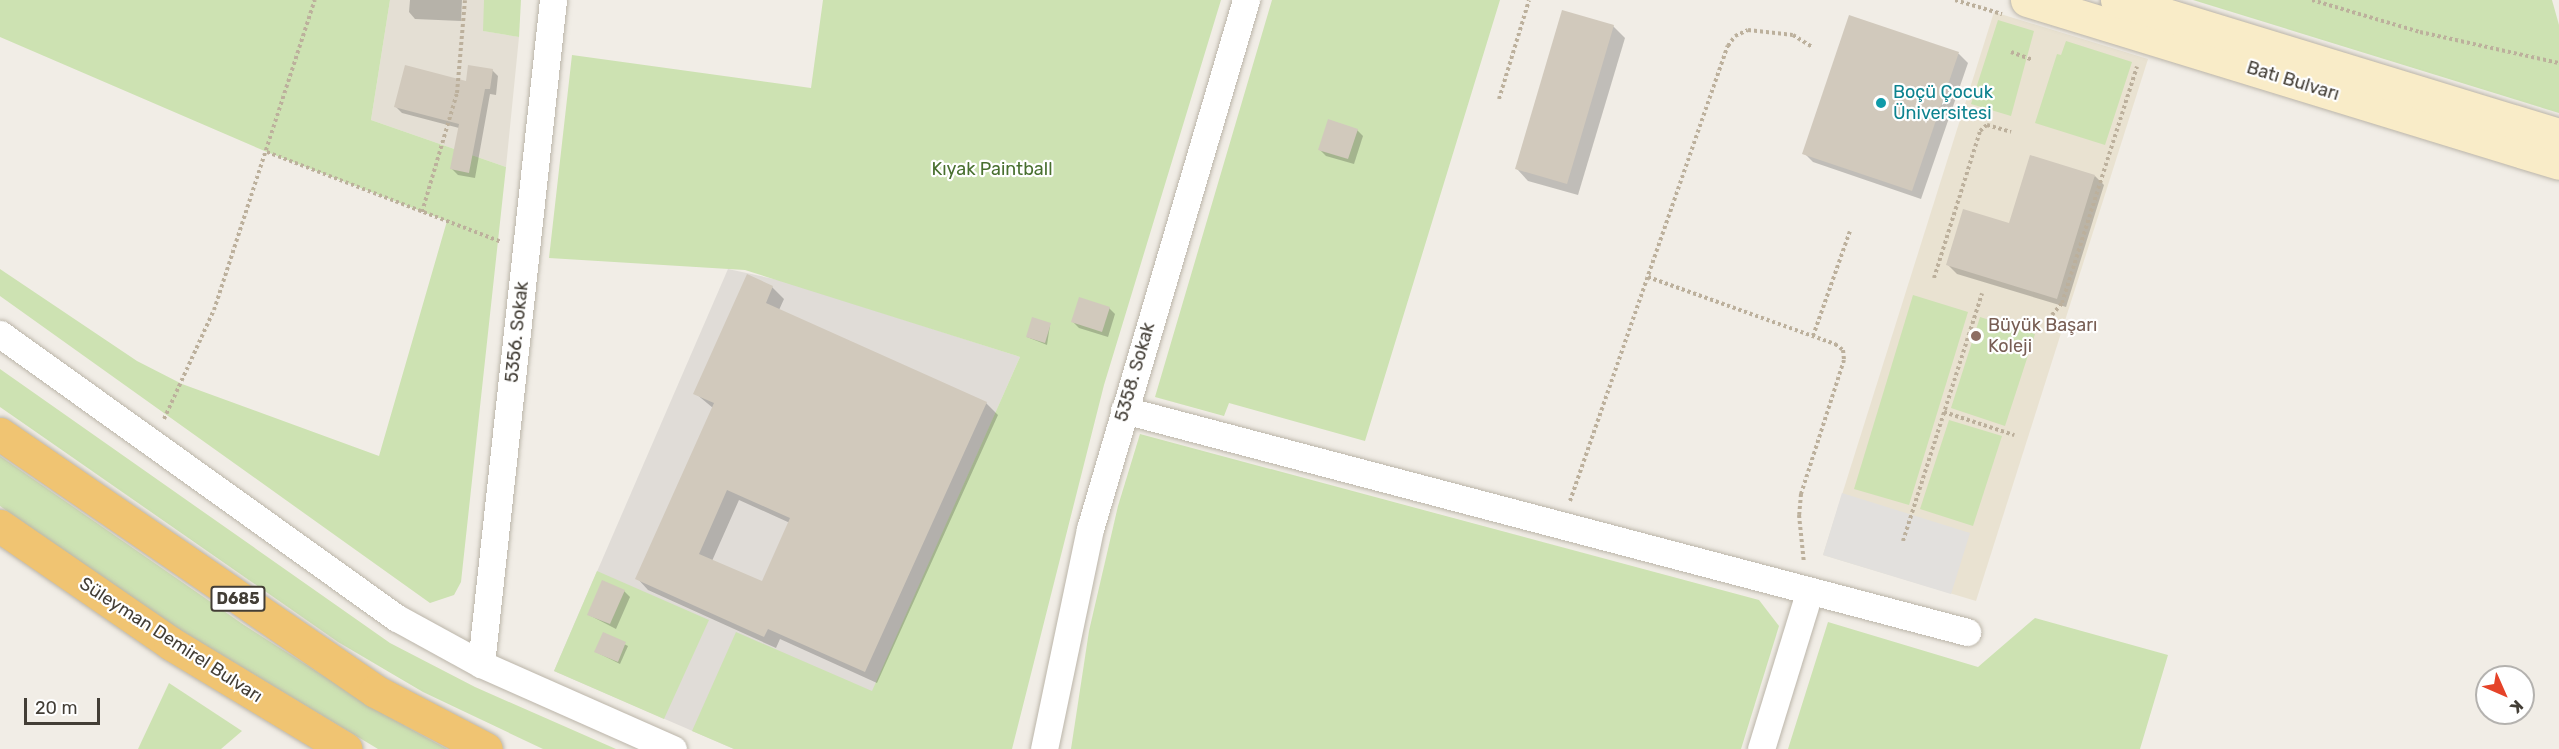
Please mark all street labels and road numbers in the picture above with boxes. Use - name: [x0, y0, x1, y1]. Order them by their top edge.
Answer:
- street label: Batı Bulvarı: [2244, 57, 2342, 105]
- street label: 5356. Sokak: [501, 280, 533, 384]
- street label: 5358. Sokak: [1111, 320, 1159, 424]
- street label: Süleyman Demirel Bulvarı: [76, 573, 266, 707]
- road number: D685: [210, 586, 266, 612]

